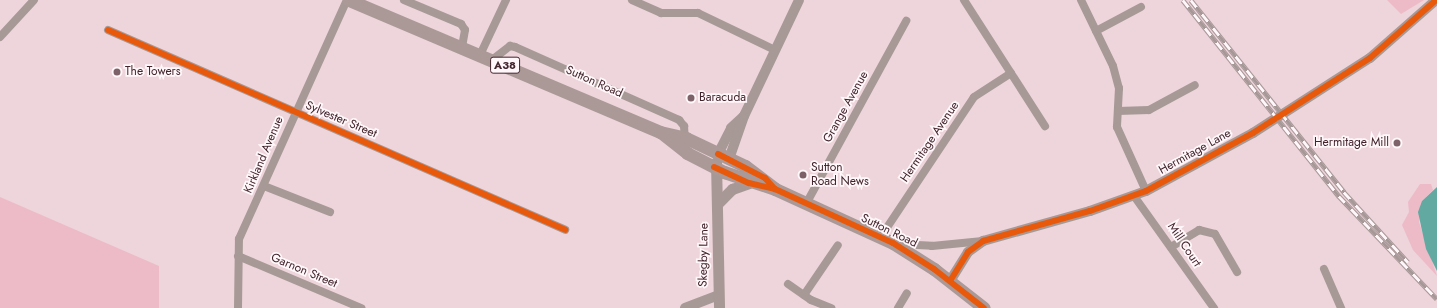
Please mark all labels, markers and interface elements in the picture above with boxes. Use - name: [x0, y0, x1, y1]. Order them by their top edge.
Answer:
- road number: A38: [490, 56, 520, 74]
- street label: Sutton Road: [563, 63, 625, 101]
- place label: The Towers: [125, 65, 181, 79]
- marker: The Towers: [112, 67, 122, 77]
- street label: Grange Avenue: [820, 69, 872, 145]
- place label: Baracuda: [699, 91, 746, 105]
- marker: Baracuda: [686, 93, 696, 103]
- street label: Sylvester Street: [303, 98, 379, 142]
- street label: Hermitage Avenue: [898, 99, 962, 185]
- street label: Kirkland Avenue: [241, 114, 287, 196]
- street label: Hermitage Lane: [1156, 126, 1234, 178]
- place label: Hermitage Mill: [1314, 136, 1389, 150]
- marker: Hermitage Mill: [1392, 138, 1402, 148]
- place label: Sutton Road News: [811, 161, 869, 189]
- marker: Sutton Road News: [798, 170, 808, 180]
- street label: Sutton Road: [858, 211, 920, 251]
- street label: Mill Court: [1164, 220, 1204, 270]
- street label: Skegby Lane: [696, 223, 712, 287]
- street label: Garnon Street: [269, 251, 339, 291]

